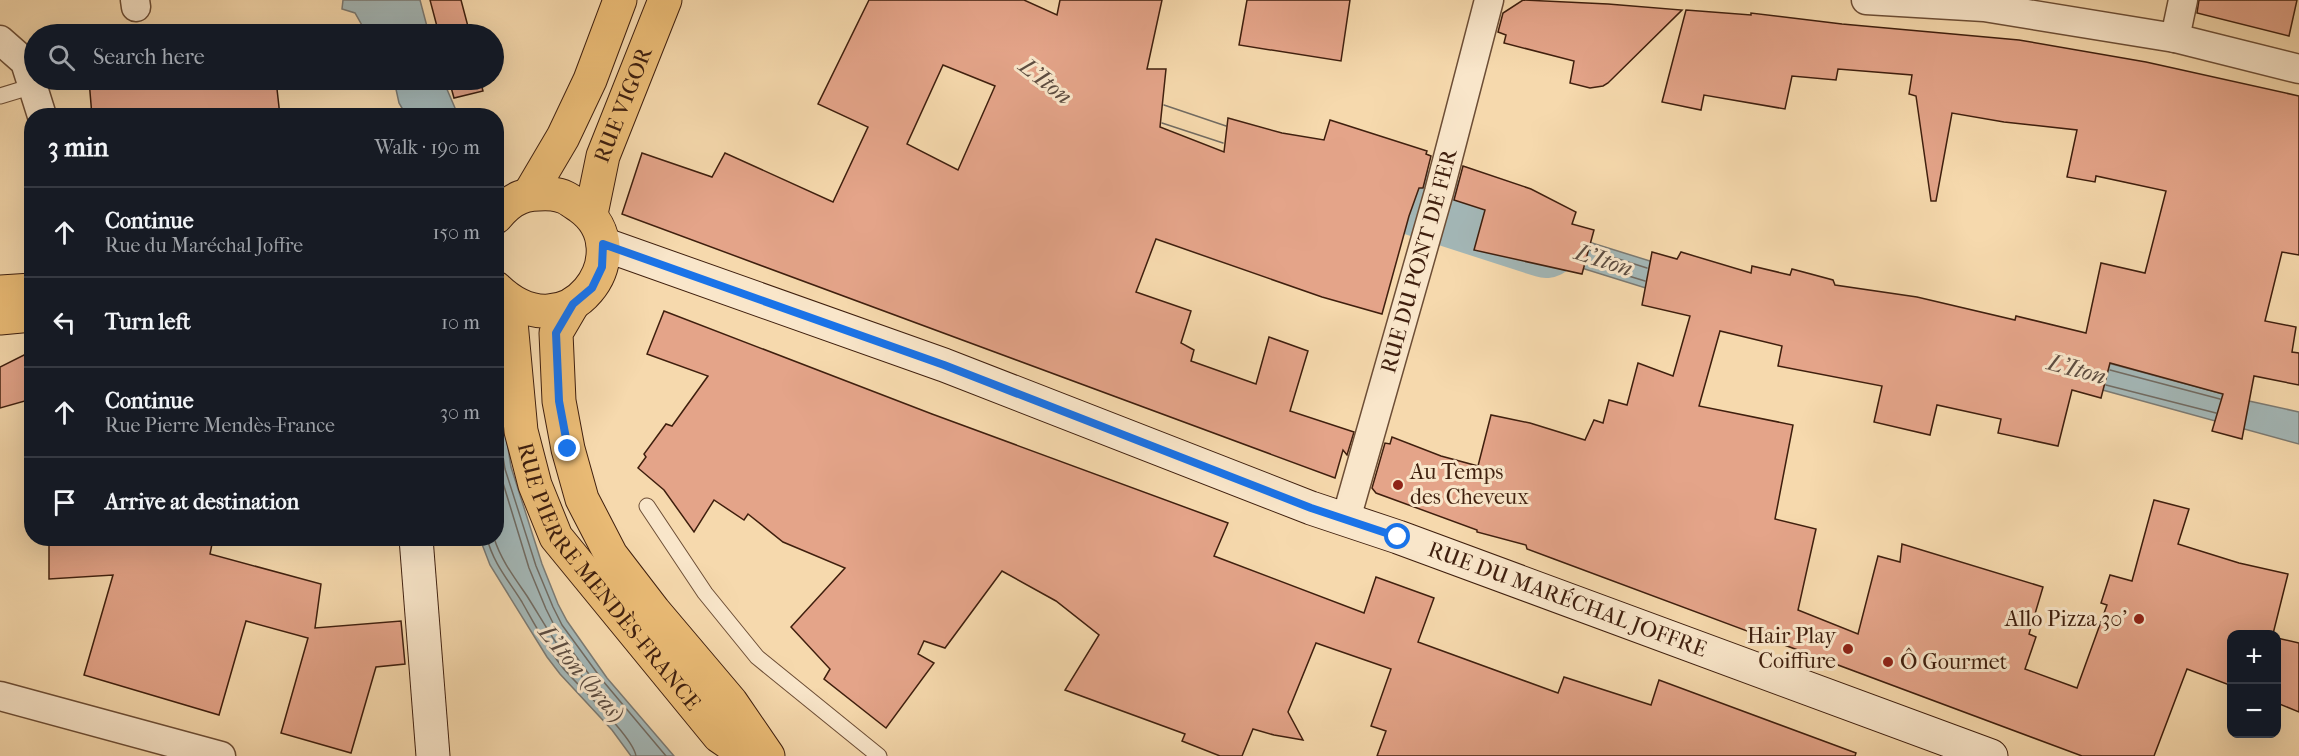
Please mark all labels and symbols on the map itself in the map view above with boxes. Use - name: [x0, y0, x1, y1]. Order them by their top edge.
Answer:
- street label: RUE VIGOR: [589, 43, 658, 167]
- water label: L'Iton: [1013, 51, 1078, 110]
- street label: RUE DU PONT DE FER: [1375, 145, 1463, 376]
- water label: L'Iton: [1570, 237, 1636, 282]
- water label: L'Iton: [2043, 347, 2109, 390]
- route end: [554, 435, 580, 461]
- street label: RUE PIERRE MENDÈS-FRANCE: [512, 440, 706, 716]
- place label: Au Temps des Cheveux: [1409, 459, 1529, 510]
- marker: Au Temps des Cheveux: [1391, 478, 1405, 492]
- route start: [1384, 523, 1410, 549]
- street label: RUE DU MARÉCHAL JOFFRE: [1424, 536, 1710, 663]
- place label: Allo Pizza 30': [2004, 606, 2127, 632]
- marker: Allo Pizza 30': [2132, 612, 2146, 626]
- water label: L'Iton (bras): [532, 617, 631, 727]
- place label: Hair Play Coiffure: [1747, 623, 1837, 674]
- marker: Hair Play Coiffure: [1841, 642, 1855, 656]
- place label: Ô Gourmet: [1900, 647, 2008, 675]
- marker: Ô Gourmet: [1881, 655, 1895, 669]

